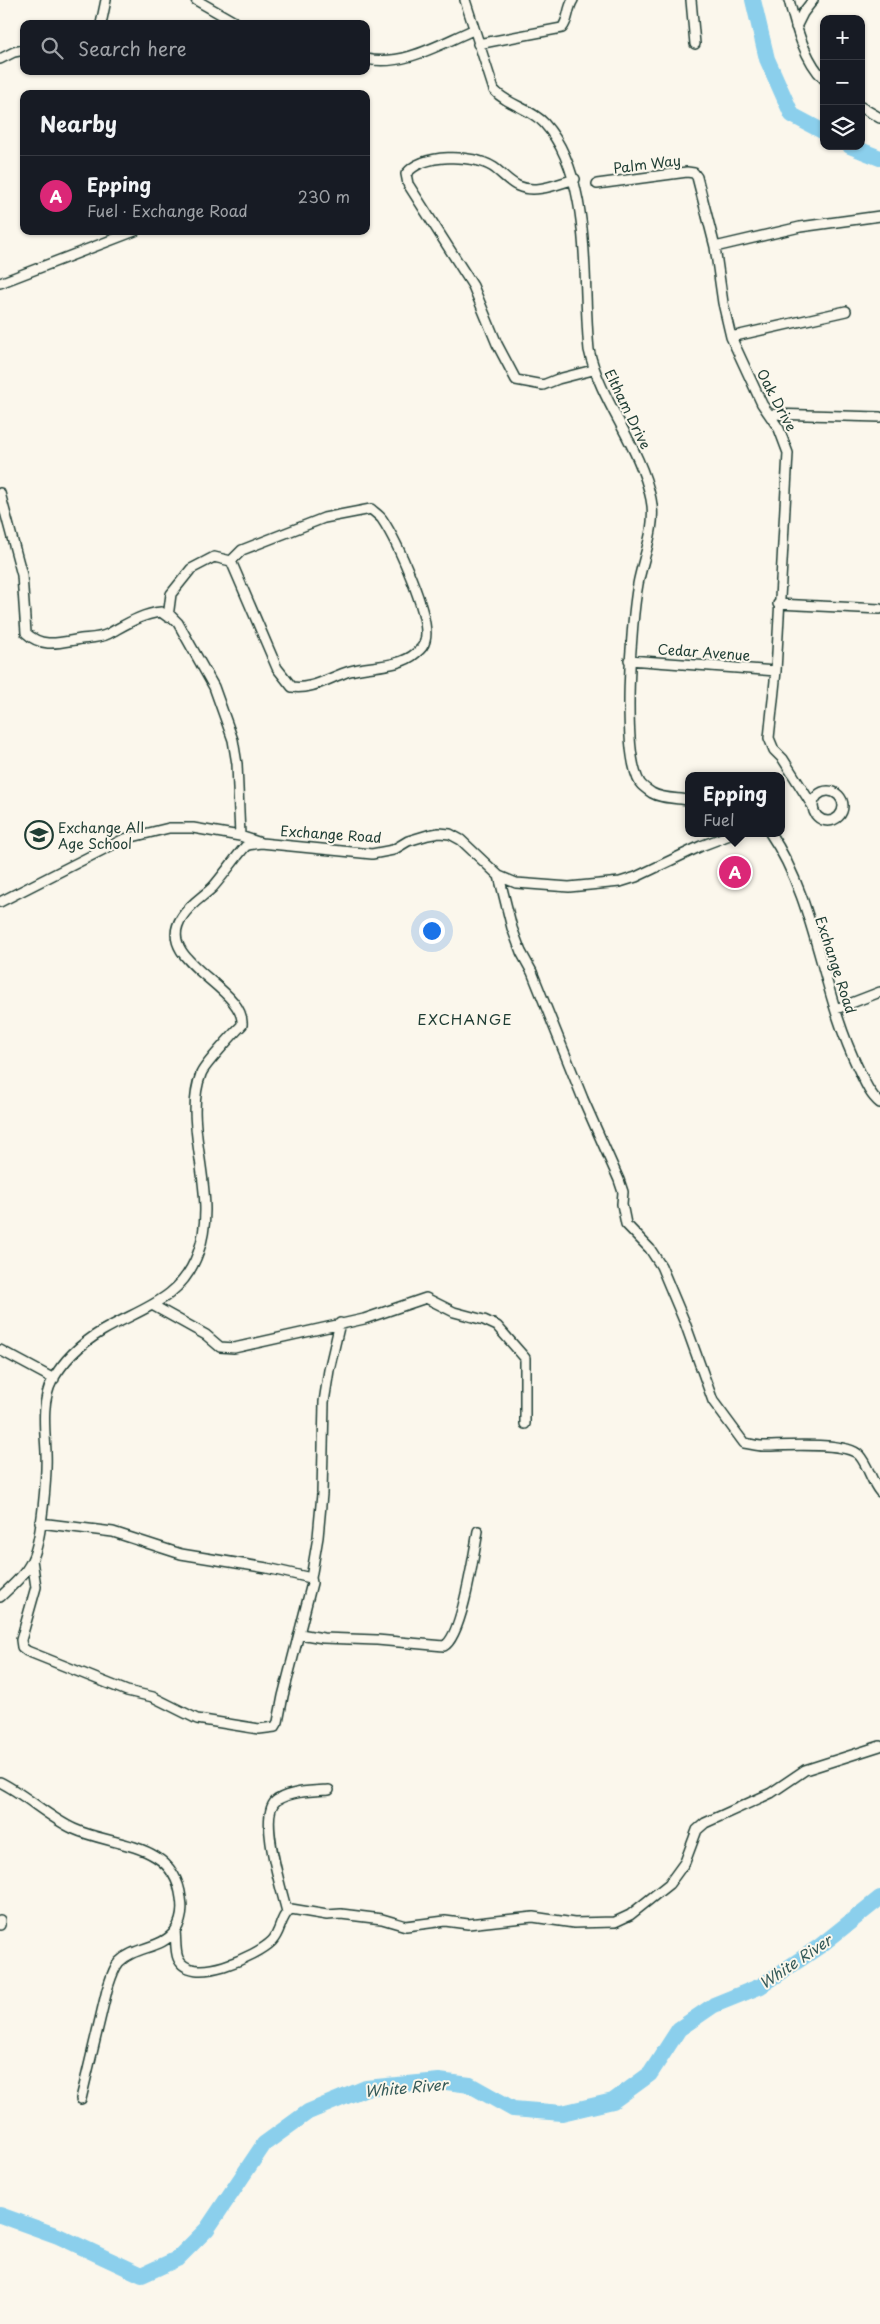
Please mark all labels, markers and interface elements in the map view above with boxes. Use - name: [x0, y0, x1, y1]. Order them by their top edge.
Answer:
- map controls: [820, 15, 865, 150]
- button: +: [820, 15, 865, 60]
- search box: [20, 20, 370, 75]
- icon: search: [38, 34, 66, 62]
- text: Search here: [78, 34, 187, 62]
- button: −: [820, 60, 865, 105]
- button: layers: [820, 105, 865, 150]
- text: Nearby: [40, 107, 117, 139]
- street label: Palm Way: [612, 149, 682, 179]
- text: Epping: [87, 170, 151, 198]
- text: A: [50, 184, 62, 208]
- text: 230 m: [298, 184, 350, 208]
- text: Fuel · Exchange Road: [87, 198, 248, 222]
- street label: Eltham Drive: [600, 365, 656, 453]
- street label: Oak Drive: [752, 365, 802, 435]
- street label: Cedar Avenue: [657, 638, 751, 666]
- popup: [685, 772, 785, 837]
- text: Epping: [703, 779, 767, 807]
- text: Fuel: [703, 807, 734, 831]
- place label: Exchange All Age School: [58, 817, 144, 854]
- school or university icon: Exchange All Age School: [24, 820, 54, 850]
- street label: Exchange Road: [280, 820, 382, 848]
- pin: A: [719, 853, 751, 891]
- street label: Exchange Road: [810, 914, 862, 1016]
- your location: [419, 918, 445, 944]
- district label: EXCHANGE: [417, 1007, 513, 1030]
- water label: White River: [754, 1927, 838, 1994]
- water label: White River: [364, 2072, 450, 2102]

